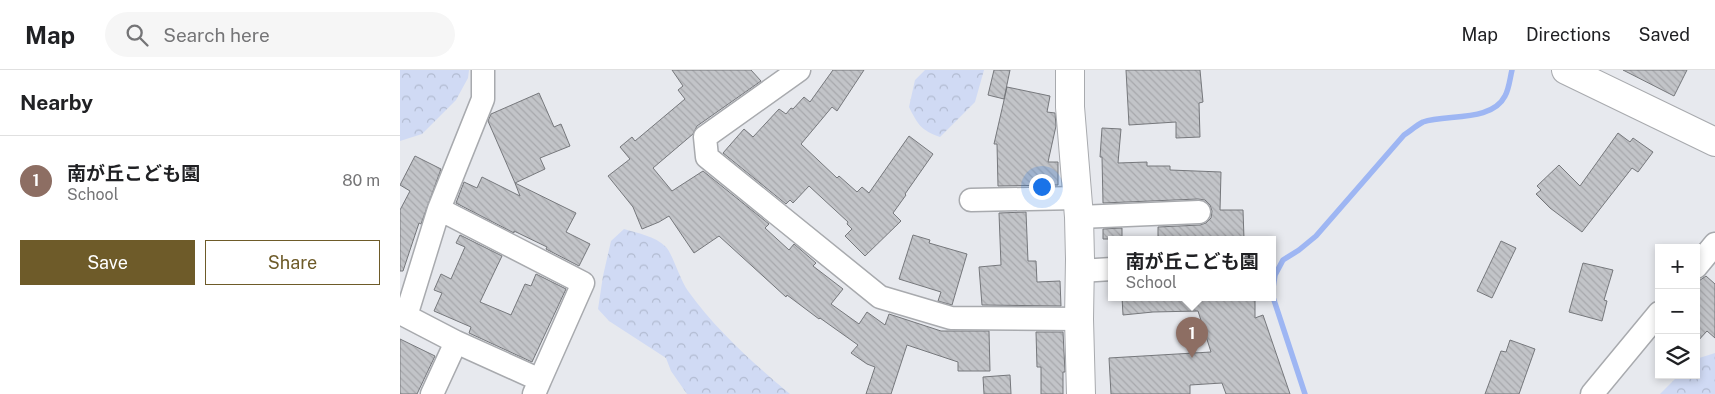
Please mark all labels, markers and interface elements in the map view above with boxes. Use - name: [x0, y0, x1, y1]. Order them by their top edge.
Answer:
- search box: [105, 12, 455, 57]
- text: Map: [25, 21, 75, 49]
- icon: search: [123, 21, 151, 49]
- text: Search here: [163, 24, 270, 46]
- text: Map: [1461, 24, 1498, 45]
- text: Directions: [1526, 24, 1611, 45]
- text: Saved: [1639, 24, 1690, 45]
- text: Nearby: [20, 90, 93, 115]
- text: 南が丘こども園: [67, 162, 200, 184]
- text: 1: [33, 171, 39, 190]
- text: 80 m: [342, 171, 380, 190]
- your location: [1029, 174, 1055, 200]
- text: School: [67, 185, 118, 204]
- popup: [1108, 236, 1276, 301]
- button: Save: [20, 240, 195, 285]
- button: Share: [205, 240, 380, 285]
- map controls: [1655, 244, 1700, 379]
- button: +: [1655, 244, 1700, 289]
- text: 南が丘こども園: [1125, 250, 1259, 272]
- text: School: [1125, 273, 1177, 292]
- button: −: [1655, 289, 1700, 334]
- pin: 1: [1176, 317, 1208, 358]
- button: layers: [1655, 334, 1700, 379]

